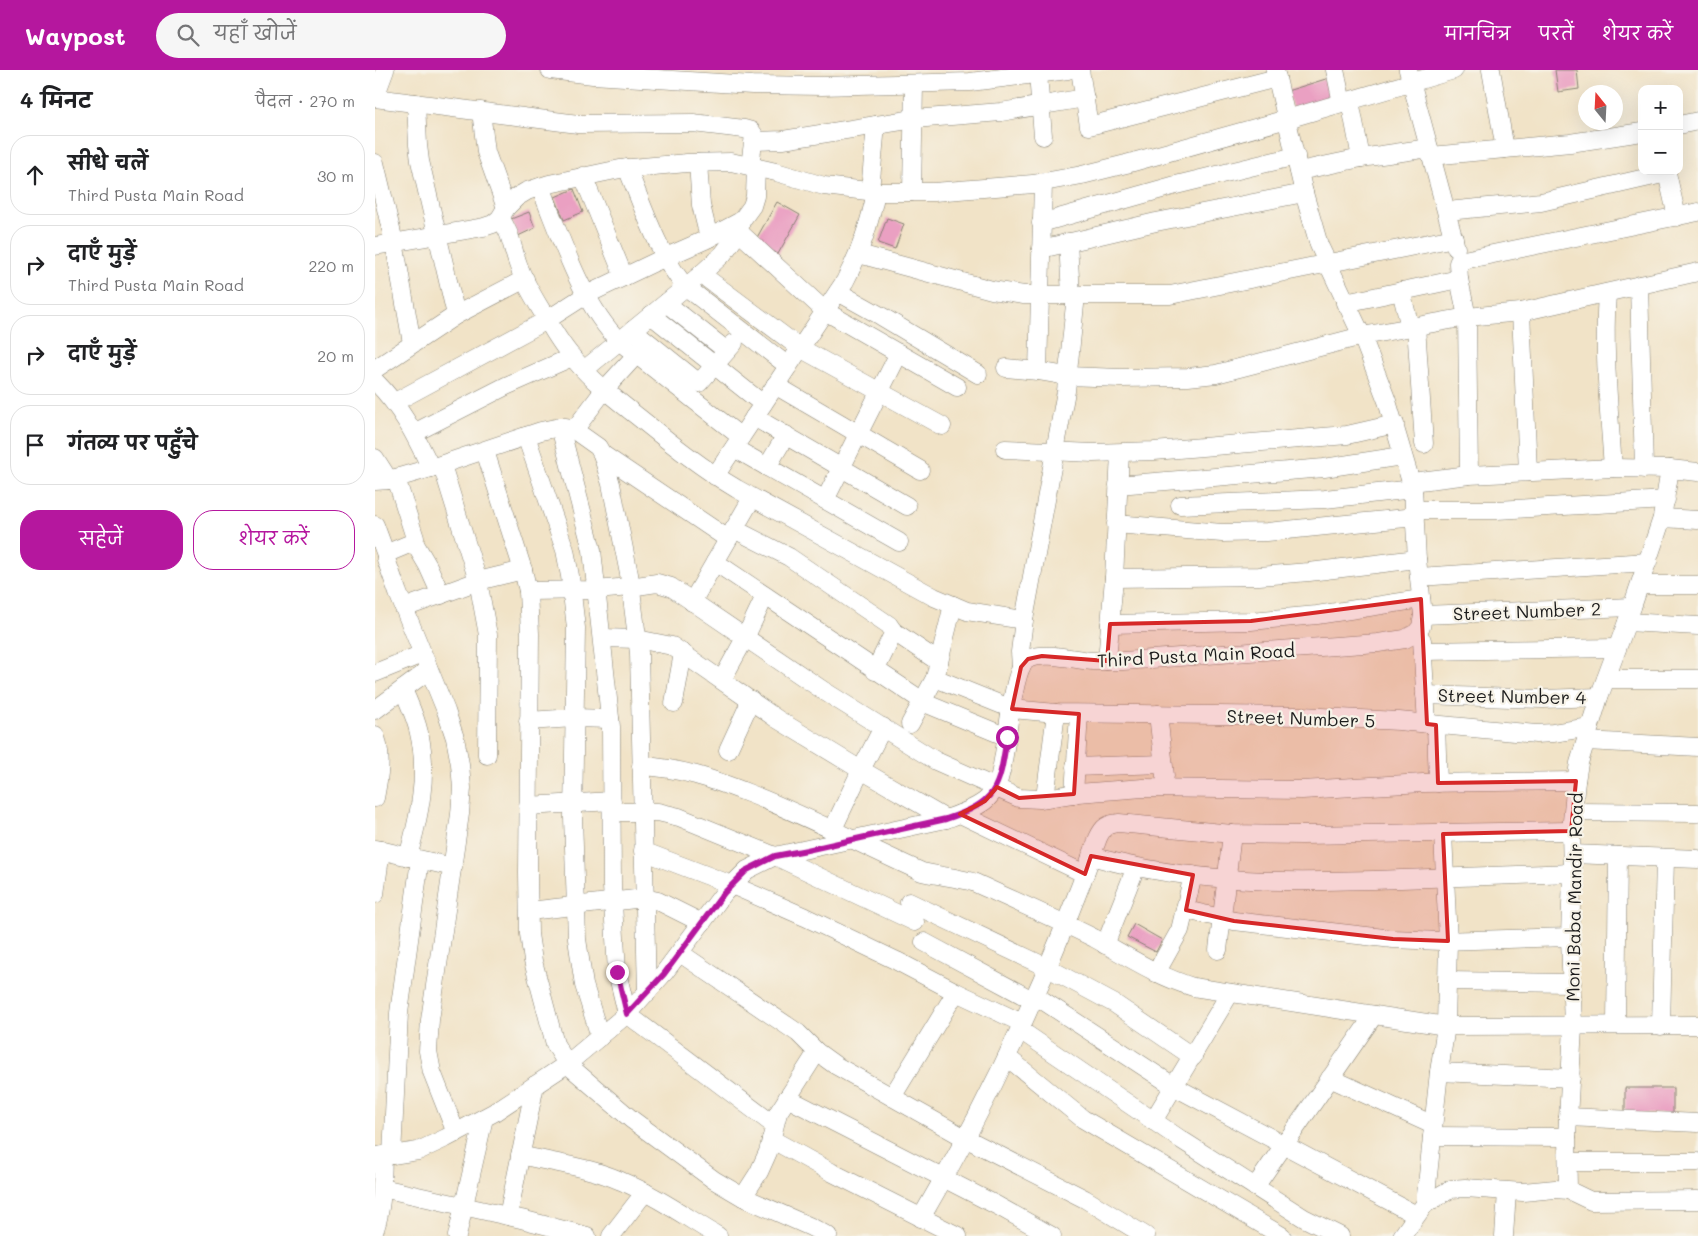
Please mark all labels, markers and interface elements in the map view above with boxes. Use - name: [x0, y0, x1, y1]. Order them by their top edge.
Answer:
- search box: [156, 13, 506, 58]
- text: Waypost: [25, 20, 126, 51]
- text: यहाँ खोजें: [214, 20, 297, 45]
- icon: search: [174, 21, 202, 49]
- text: मानचित्र: [1444, 21, 1510, 45]
- text: परतें: [1538, 21, 1574, 45]
- text: शेयर करें: [1602, 21, 1673, 45]
- north arrow: [1578, 85, 1623, 130]
- map controls: [1638, 85, 1683, 175]
- button: +: [1638, 85, 1683, 130]
- text: 4 मिनट: [20, 86, 92, 113]
- text: पैदल · 270 m: [255, 90, 355, 111]
- button: −: [1638, 130, 1683, 175]
- text: सीधे चलें: [68, 150, 148, 175]
- icon: ahead: [21, 161, 49, 189]
- text: 30 m: [317, 165, 354, 186]
- text: Third Pusta Main Road: [68, 184, 244, 205]
- text: दाएँ मुड़ें: [68, 240, 136, 265]
- icon: right: [21, 251, 49, 279]
- text: 220 m: [308, 255, 354, 276]
- text: Third Pusta Main Road: [68, 274, 244, 295]
- text: दाएँ मुड़ें: [68, 340, 136, 365]
- icon: right: [21, 341, 49, 369]
- text: 20 m: [317, 345, 354, 366]
- text: गंतव्य पर पहुँचे: [68, 430, 197, 455]
- icon: arrive: [21, 431, 49, 459]
- button: सहेजें: [20, 510, 183, 570]
- button: शेयर करें: [193, 510, 355, 570]
- street label: Street Number 2: [1453, 596, 1601, 626]
- street label: Third Pusta Main Road: [1096, 638, 1296, 672]
- street label: Street Number 4: [1438, 683, 1587, 709]
- street label: Street Number 5: [1226, 703, 1376, 733]
- route start: [996, 726, 1019, 749]
- street label: Moni Baba Mandir Road: [1560, 792, 1588, 1002]
- route end: [606, 961, 629, 984]

